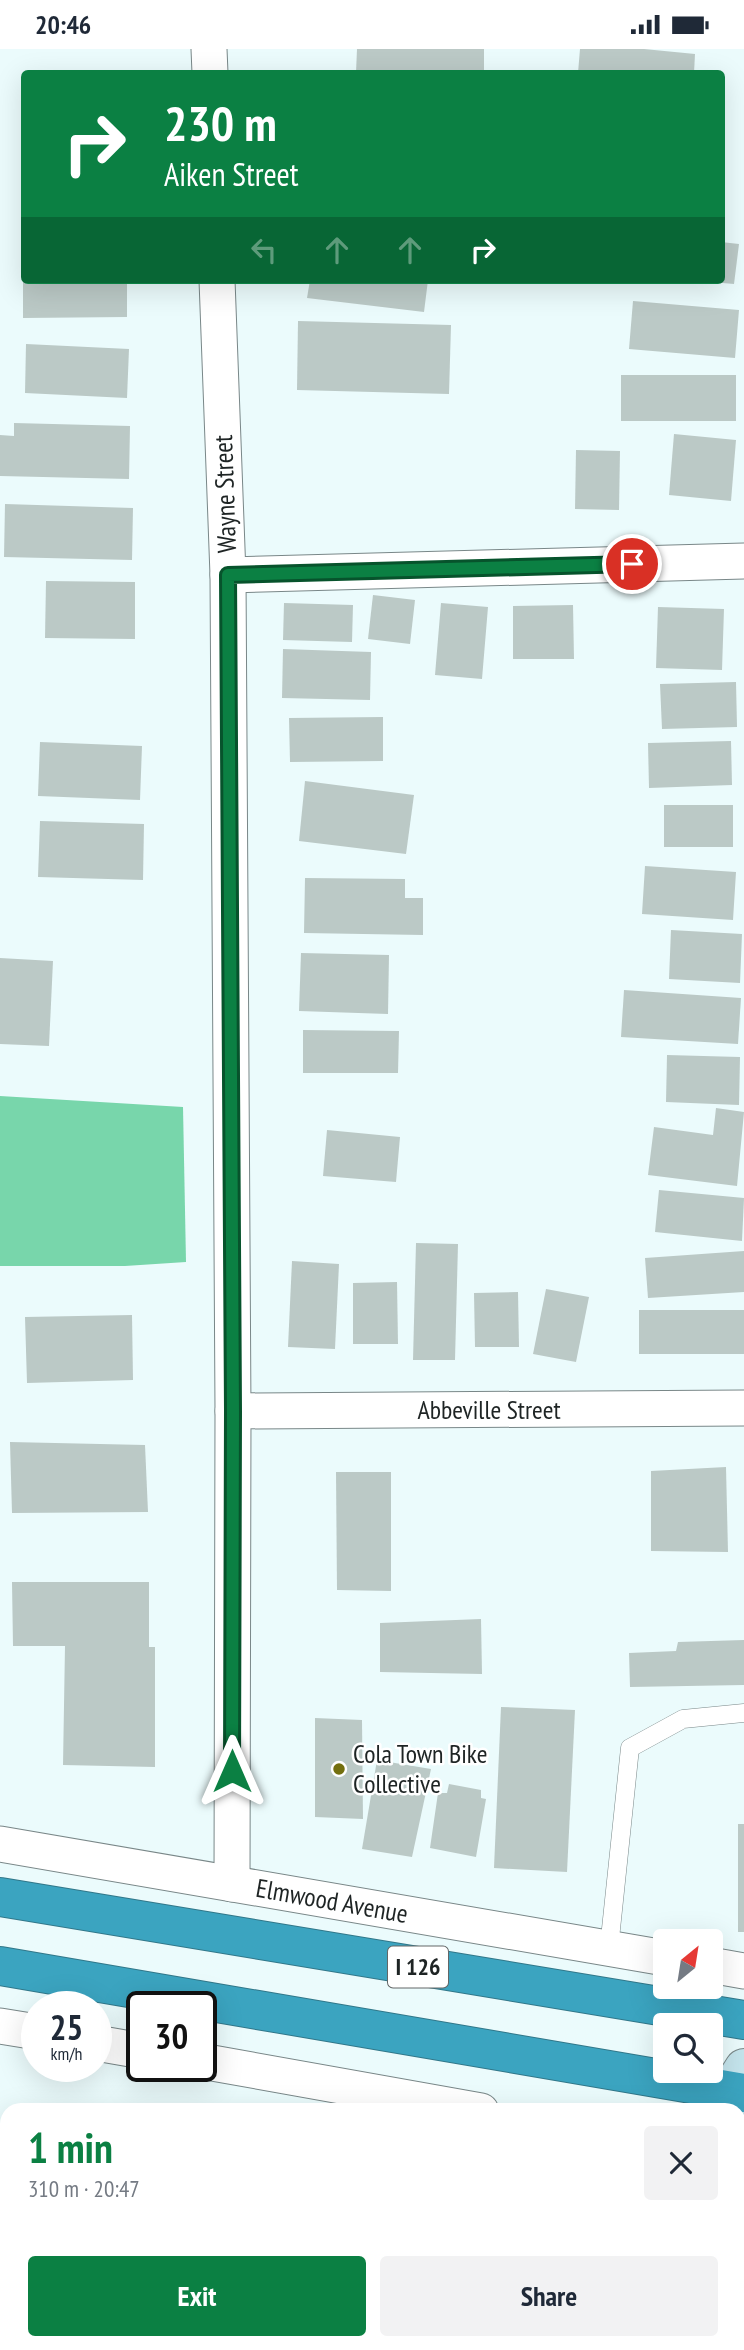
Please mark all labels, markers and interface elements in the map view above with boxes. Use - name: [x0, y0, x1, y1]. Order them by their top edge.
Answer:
- text: 20:46: [35, 8, 91, 41]
- text: 230 m: [164, 91, 277, 155]
- icon: right: [49, 98, 140, 189]
- text: Aiken Street: [164, 153, 298, 195]
- icon: left: [245, 231, 283, 269]
- icon: ahead: [318, 231, 356, 269]
- icon: ahead: [391, 231, 429, 269]
- icon: right: [464, 231, 502, 269]
- street label: Wayne Street: [206, 434, 243, 554]
- pin: [602, 534, 662, 594]
- icon: arrive: [613, 545, 651, 583]
- street label: Abbeville Street: [417, 1393, 561, 1426]
- position arrow: [195, 1734, 269, 1808]
- place label: Cola Town Bike Collective: [353, 1737, 487, 1800]
- marker: Cola Town Bike Collective: [331, 1761, 347, 1777]
- street label: Elmwood Avenue: [254, 1871, 411, 1930]
- north arrow: [653, 1929, 723, 1999]
- map controls: [653, 1929, 723, 2083]
- road number: I 126: [388, 1947, 448, 1987]
- speed limit sign: 30: [126, 1991, 217, 2082]
- text: 25: [50, 2004, 83, 2050]
- button: search: [653, 2013, 723, 2083]
- text: km/h: [51, 2042, 82, 2065]
- text: 1 min: [28, 2120, 113, 2175]
- button: close: [644, 2126, 718, 2200]
- text: 310 m · 20:47: [28, 2174, 140, 2203]
- button: Exit: [28, 2256, 366, 2336]
- button: Share: [380, 2256, 718, 2336]

